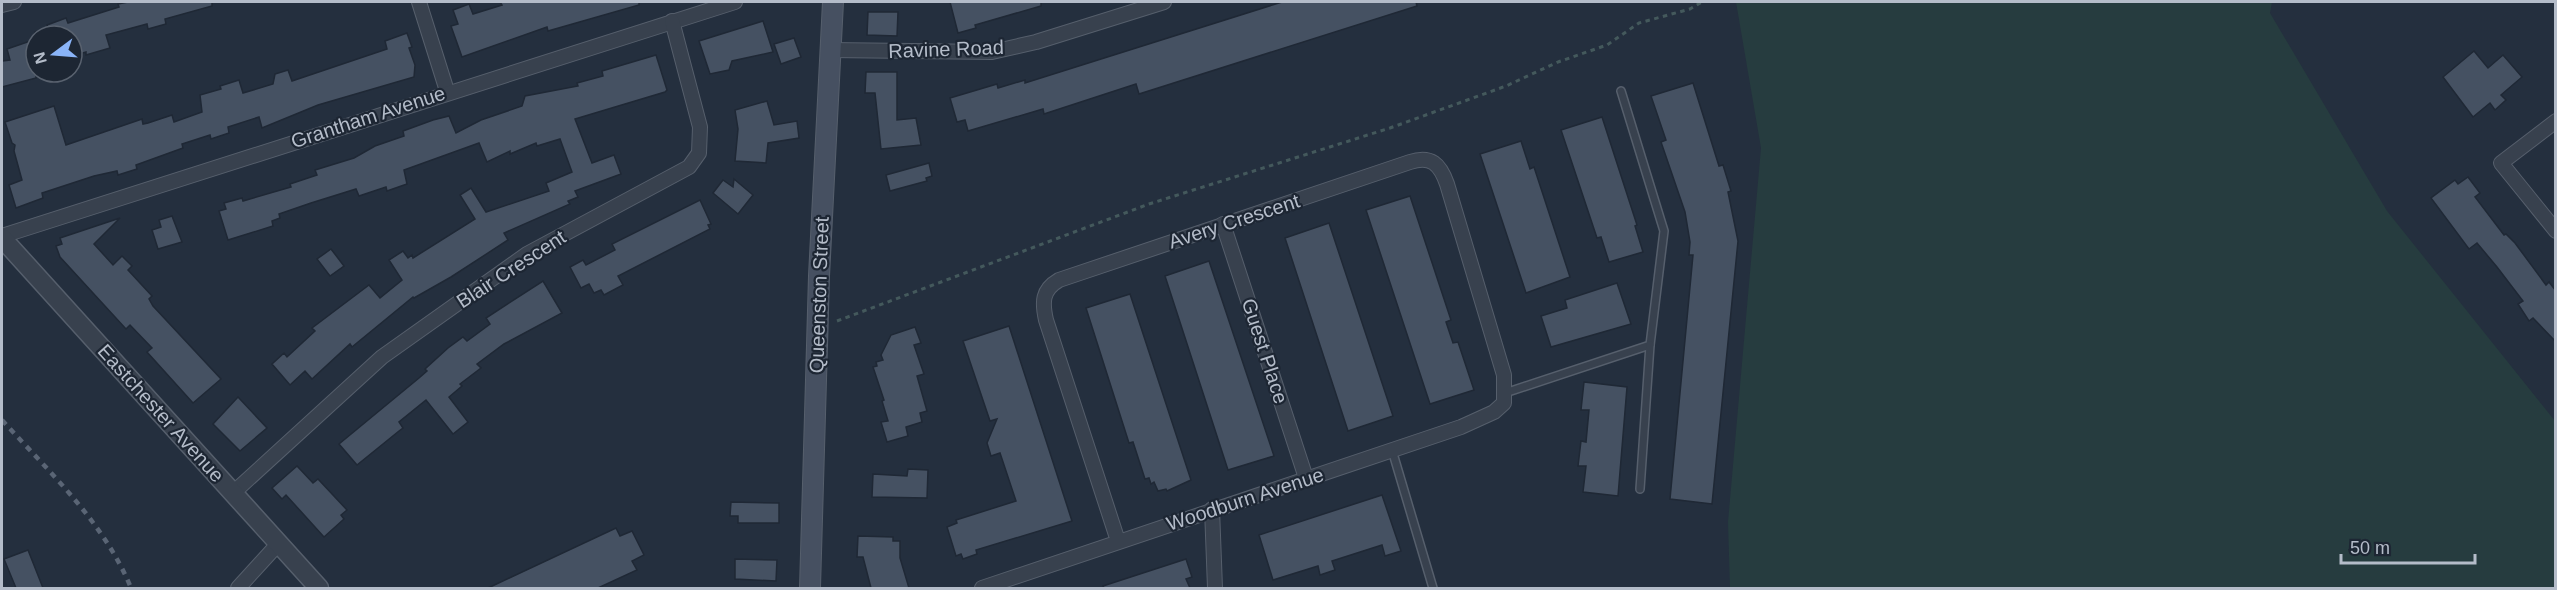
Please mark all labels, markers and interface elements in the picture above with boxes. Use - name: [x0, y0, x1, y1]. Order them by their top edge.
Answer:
- north arrow: [24, 24, 84, 84]
- street label: Ravine Road: [888, 36, 1004, 62]
- text: N: [30, 50, 50, 66]
- street label: Grantham Avenue: [288, 82, 448, 152]
- street label: Avery Crescent: [1166, 189, 1303, 253]
- street label: Queenston Street: [805, 216, 833, 374]
- street label: Blair Crescent: [452, 225, 570, 312]
- street label: Guest Place: [1238, 296, 1292, 406]
- street label: Eastchester Avenue: [93, 340, 229, 486]
- street label: Woodburn Avenue: [1164, 463, 1326, 535]
- scale bar: [2341, 527, 2474, 565]
- text: 50 m: [2350, 538, 2390, 558]

